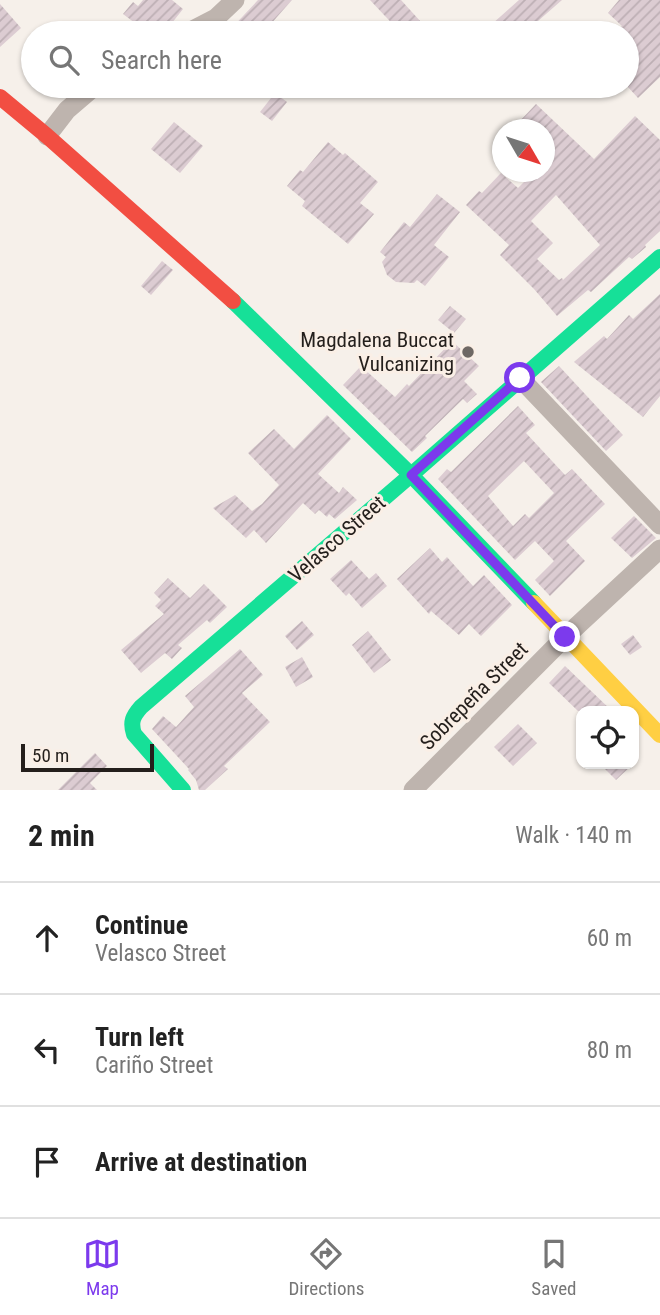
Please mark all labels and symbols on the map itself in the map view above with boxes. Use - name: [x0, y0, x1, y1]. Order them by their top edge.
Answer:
- north arrow: [492, 119, 555, 182]
- place label: Magdalena Buccat Vulcanizing: [300, 328, 454, 376]
- marker: Magdalena Buccat Vulcanizing: [460, 344, 476, 360]
- route start: [504, 362, 535, 393]
- street label: Velasco Street: [284, 491, 390, 587]
- route end: [549, 621, 580, 652]
- street label: Sobrepeña Street: [415, 637, 533, 755]
- scale bar: [21, 741, 154, 773]

